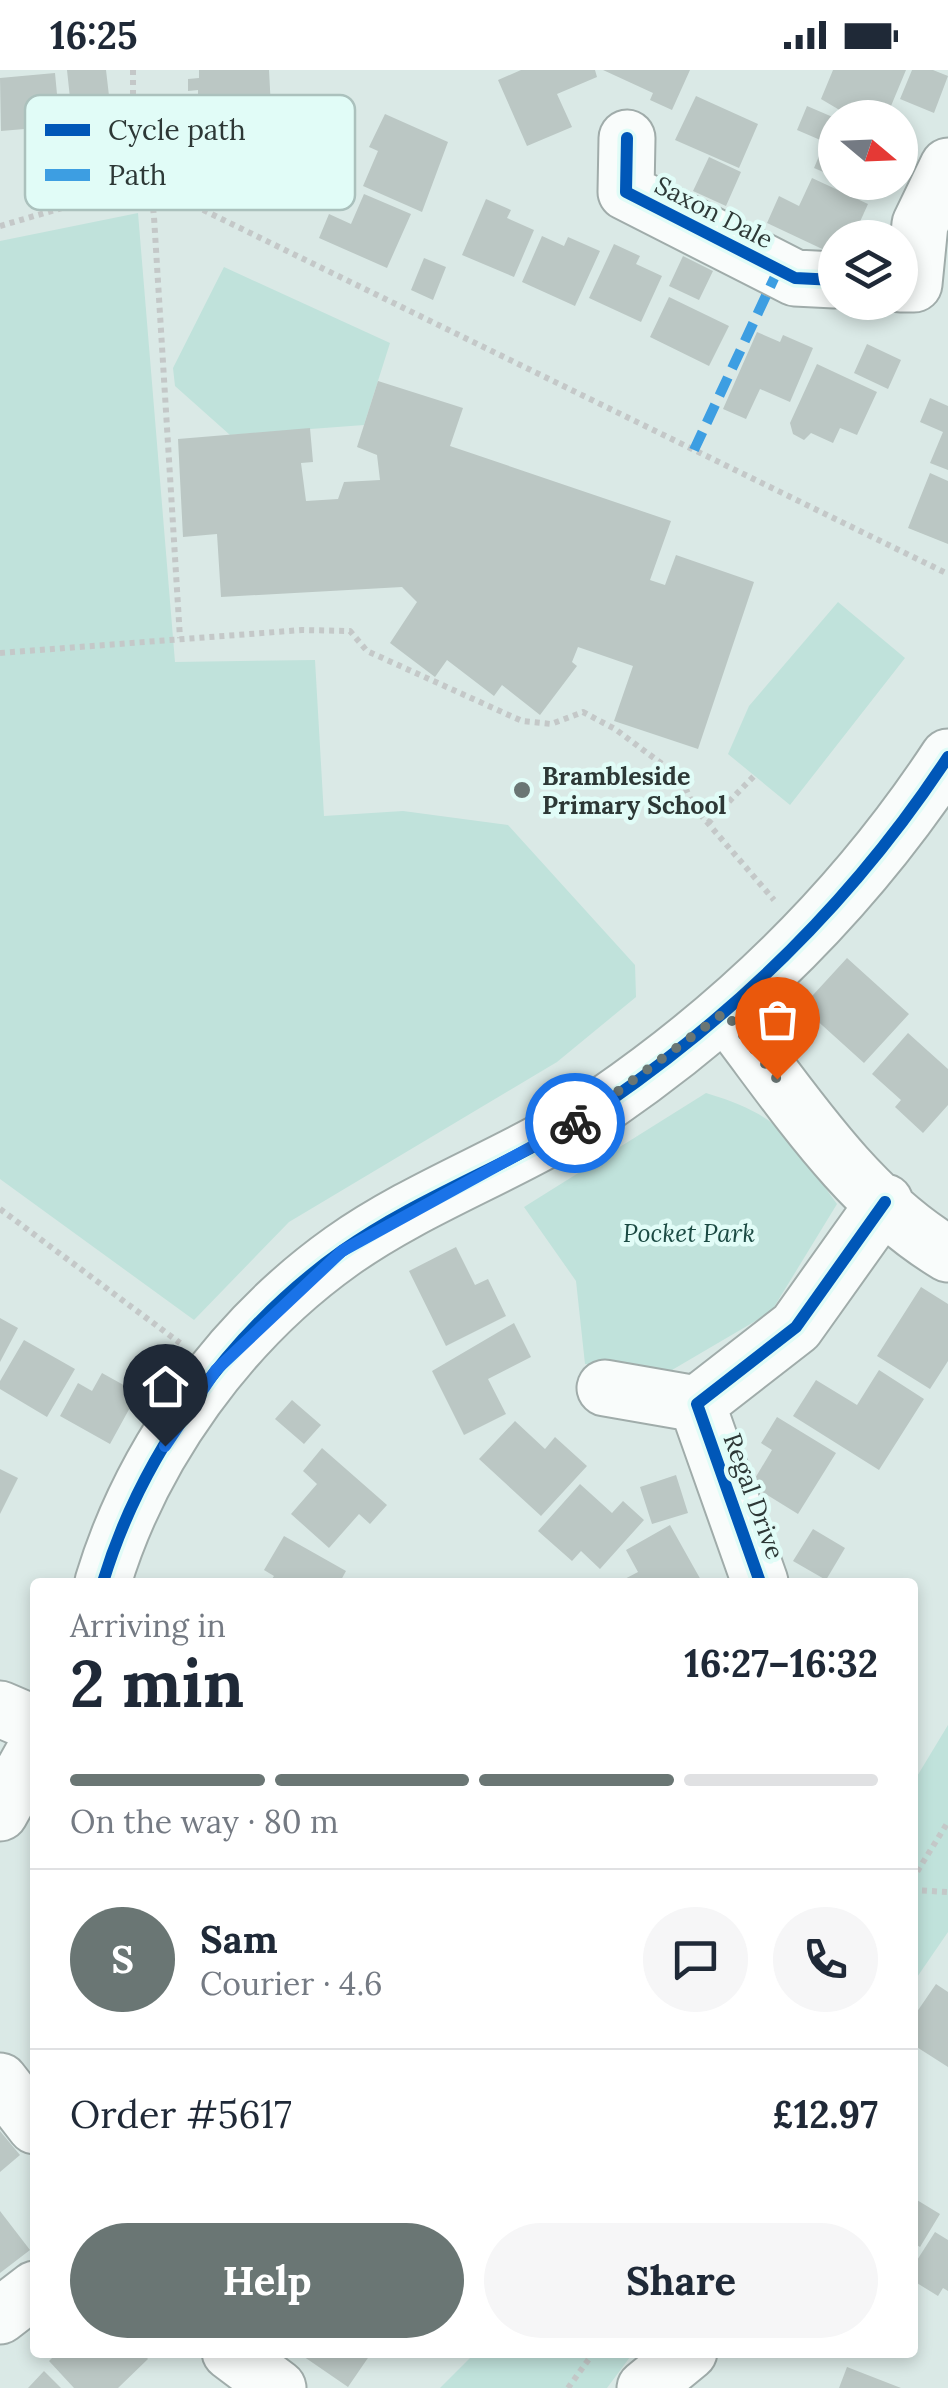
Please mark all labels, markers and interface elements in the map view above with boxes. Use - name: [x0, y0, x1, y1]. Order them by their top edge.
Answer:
- text: 16:25: [50, 11, 138, 59]
- legend: [25, 95, 355, 210]
- north arrow: [818, 100, 918, 200]
- map controls: [818, 100, 918, 320]
- text: Cycle path: [108, 112, 246, 148]
- text: Path: [108, 157, 167, 193]
- street label: Saxon Dale: [650, 169, 778, 255]
- button: layers: [818, 220, 918, 320]
- place label: Brambleside Primary School: [542, 760, 727, 821]
- marker: Brambleside Primary School: [511, 779, 533, 801]
- pin: [735, 977, 820, 1080]
- icon: bag: [750, 992, 805, 1047]
- courier: [525, 1073, 625, 1173]
- icon: bike: [548, 1096, 603, 1151]
- park label: Pocket Park: [623, 1217, 755, 1249]
- pin: [123, 1344, 208, 1447]
- icon: home: [138, 1359, 193, 1414]
- street label: Regal Drive: [716, 1429, 792, 1563]
- text: Arriving in: [70, 1605, 226, 1646]
- text: 16:27–16:32: [684, 1639, 878, 1687]
- text: 2 min: [70, 1642, 244, 1725]
- text: On the way · 80 m: [70, 1801, 339, 1842]
- button: chat: [643, 1907, 748, 2012]
- button: phone: [773, 1907, 878, 2012]
- text: Sam: [200, 1915, 278, 1963]
- text: S: [111, 1935, 134, 1983]
- text: Courier · 4.6: [200, 1963, 382, 2004]
- text: Order #5617: [70, 2090, 292, 2138]
- text: £12.97: [772, 2090, 878, 2138]
- button: Help: [70, 2223, 464, 2338]
- button: Share: [484, 2223, 878, 2338]

